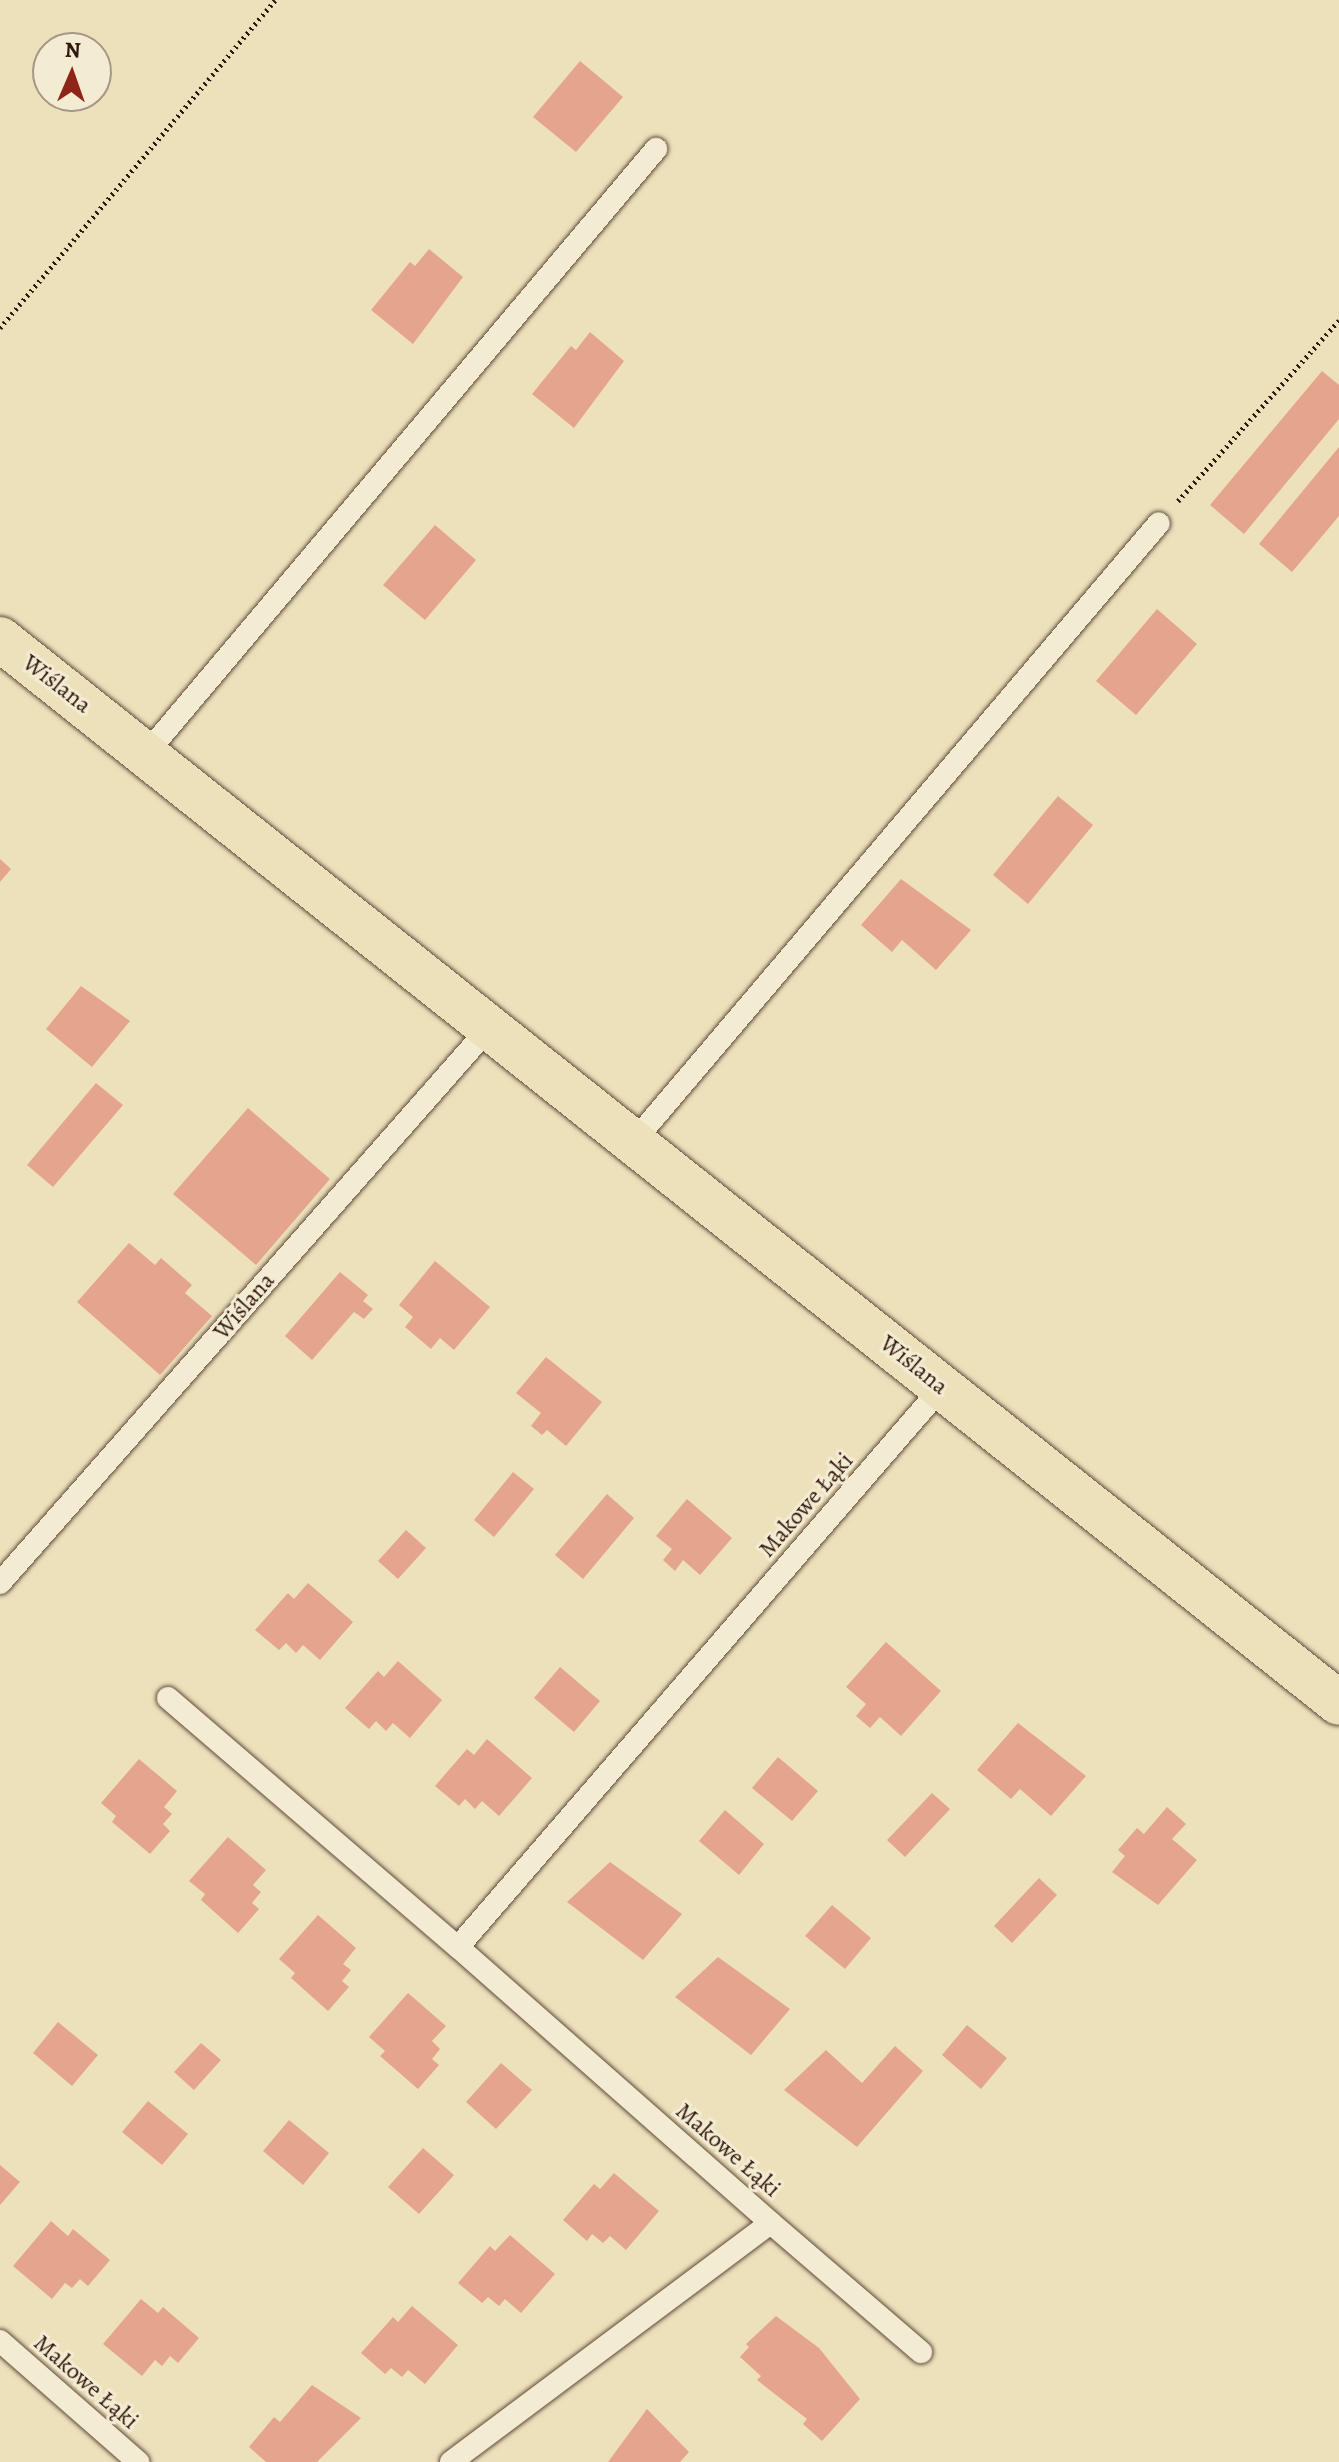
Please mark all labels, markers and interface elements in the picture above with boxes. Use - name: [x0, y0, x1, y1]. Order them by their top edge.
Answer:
- north arrow: [32, 32, 112, 112]
- text: N: [64, 35, 81, 65]
- street label: Wiślana: [17, 648, 97, 720]
- street label: Wiślana: [207, 1267, 281, 1345]
- street label: Wiślana: [874, 1329, 954, 1401]
- street label: Makowe Łąki: [753, 1447, 859, 1563]
- street label: Makowe Łąki: [670, 2097, 786, 2203]
- street label: Makowe Łąki: [28, 2329, 144, 2435]

